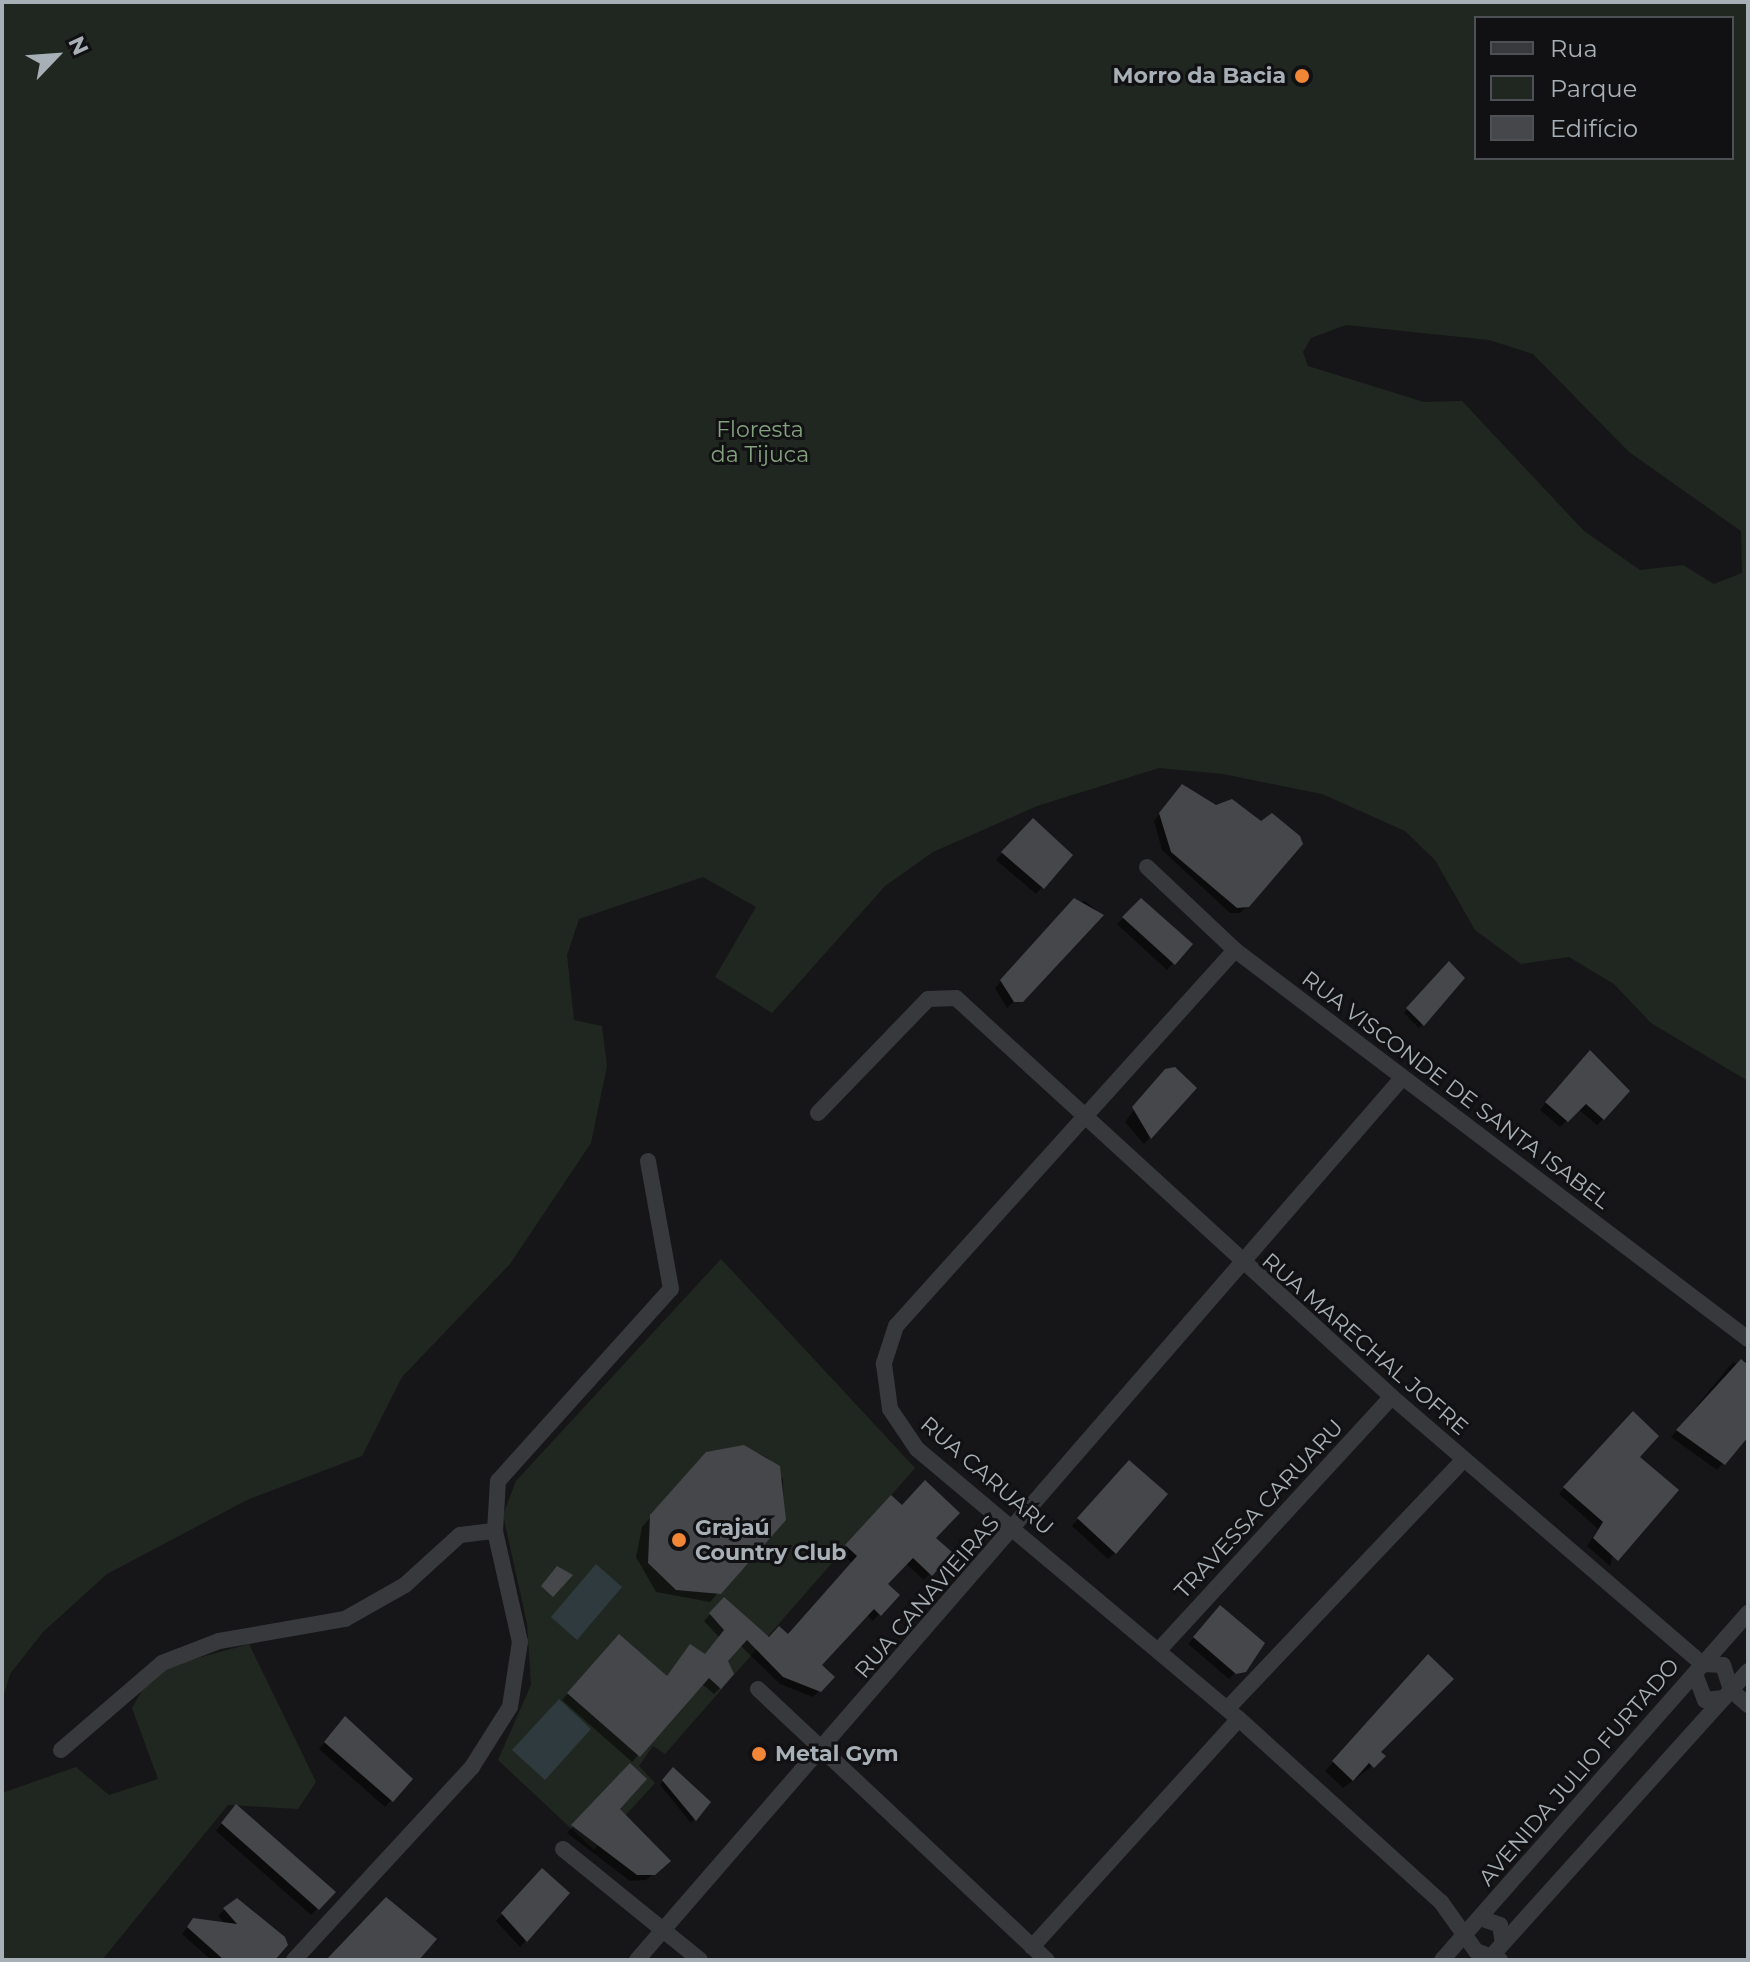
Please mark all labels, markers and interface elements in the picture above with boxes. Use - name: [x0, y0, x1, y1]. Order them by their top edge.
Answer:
- north arrow: [16, 16, 96, 96]
- legend: [1474, 16, 1734, 160]
- text: N: [62, 32, 94, 59]
- text: Rua: [1550, 34, 1598, 63]
- place label: Morro da Bacia: [1113, 63, 1286, 89]
- marker: Morro da Bacia: [1293, 67, 1311, 85]
- text: Parque: [1550, 74, 1637, 103]
- text: Edifício: [1550, 114, 1638, 143]
- park label: Floresta da Tijuca: [711, 416, 809, 468]
- street label: RUA VISCONDE DE SANTA ISABEL: [1297, 965, 1615, 1215]
- street label: RUA MARECHAL JOFRE: [1257, 1247, 1473, 1441]
- street label: RUA CARUARU: [915, 1411, 1059, 1541]
- street label: TRAVESSA CARUARU: [1169, 1414, 1349, 1604]
- street label: RUA CANAVIEIRAS: [849, 1510, 1005, 1684]
- place label: Grajaú Country Club: [695, 1514, 847, 1566]
- marker: Grajaú Country Club: [670, 1531, 688, 1549]
- street label: AVENIDA JULIO FURTADO: [1473, 1653, 1685, 1891]
- place label: Metal Gym: [775, 1741, 899, 1767]
- marker: Metal Gym: [750, 1745, 768, 1763]

